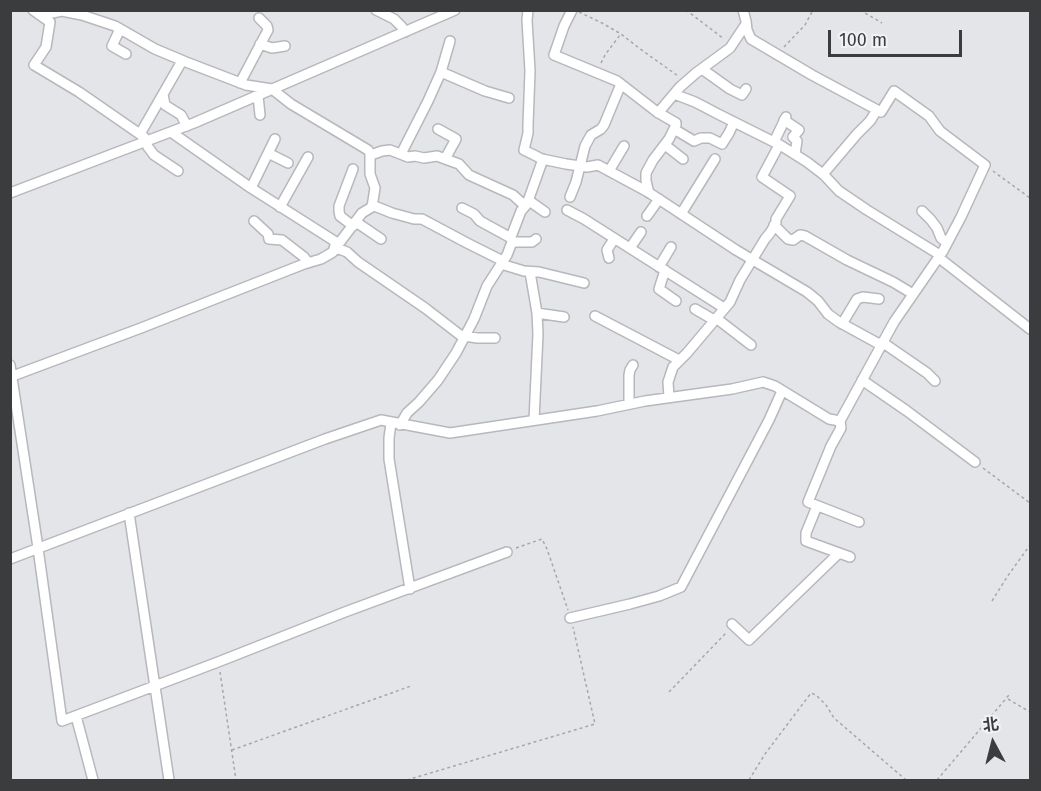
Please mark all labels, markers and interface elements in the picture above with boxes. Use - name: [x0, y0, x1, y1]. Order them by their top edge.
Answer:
- scale bar: [831, 18, 964, 56]
- text: 100 m: [839, 29, 887, 51]
- north arrow: [963, 713, 1023, 773]
- text: 北: [982, 714, 1000, 735]

